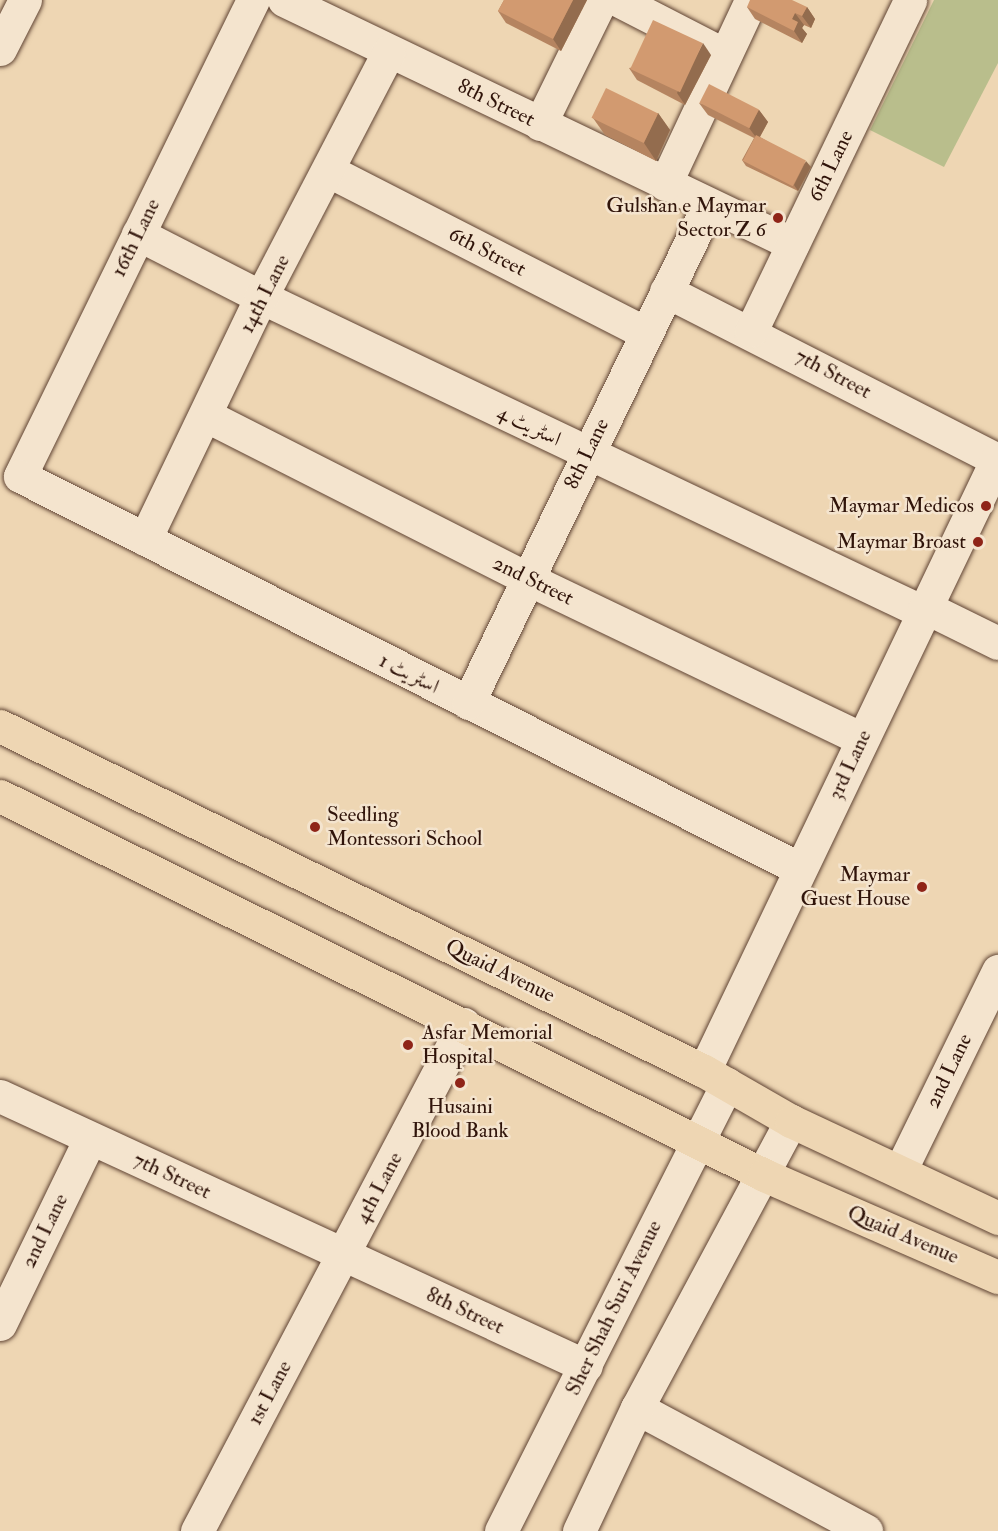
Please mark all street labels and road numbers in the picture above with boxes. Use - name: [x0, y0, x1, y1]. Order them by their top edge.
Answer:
- street label: 8th Street: [453, 74, 539, 132]
- street label: 6th Lane: [803, 126, 859, 206]
- street label: 16th Lane: [106, 195, 166, 281]
- street label: 6th Street: [444, 222, 530, 282]
- street label: 14th Lane: [235, 251, 295, 337]
- street label: 7th Street: [791, 344, 875, 404]
- street label: اسٹریٹ 4: [493, 400, 565, 452]
- street label: 8th Lane: [559, 415, 615, 493]
- street label: 2nd Street: [488, 551, 578, 611]
- street label: اسٹریٹ 1: [375, 648, 443, 700]
- street label: 3rd Lane: [823, 726, 877, 804]
- street label: Quaid Avenue: [441, 934, 559, 1008]
- street label: 2nd Lane: [920, 1030, 978, 1112]
- street label: 7th Street: [129, 1147, 215, 1205]
- street label: 4th Lane: [350, 1148, 408, 1228]
- street label: 2nd Lane: [16, 1190, 74, 1272]
- street label: Quaid Avenue: [844, 1200, 962, 1270]
- street label: Sher Shah Suri Avenue: [561, 1216, 667, 1400]
- street label: 8th Street: [422, 1282, 508, 1340]
- street label: 1st Lane: [243, 1356, 297, 1430]

